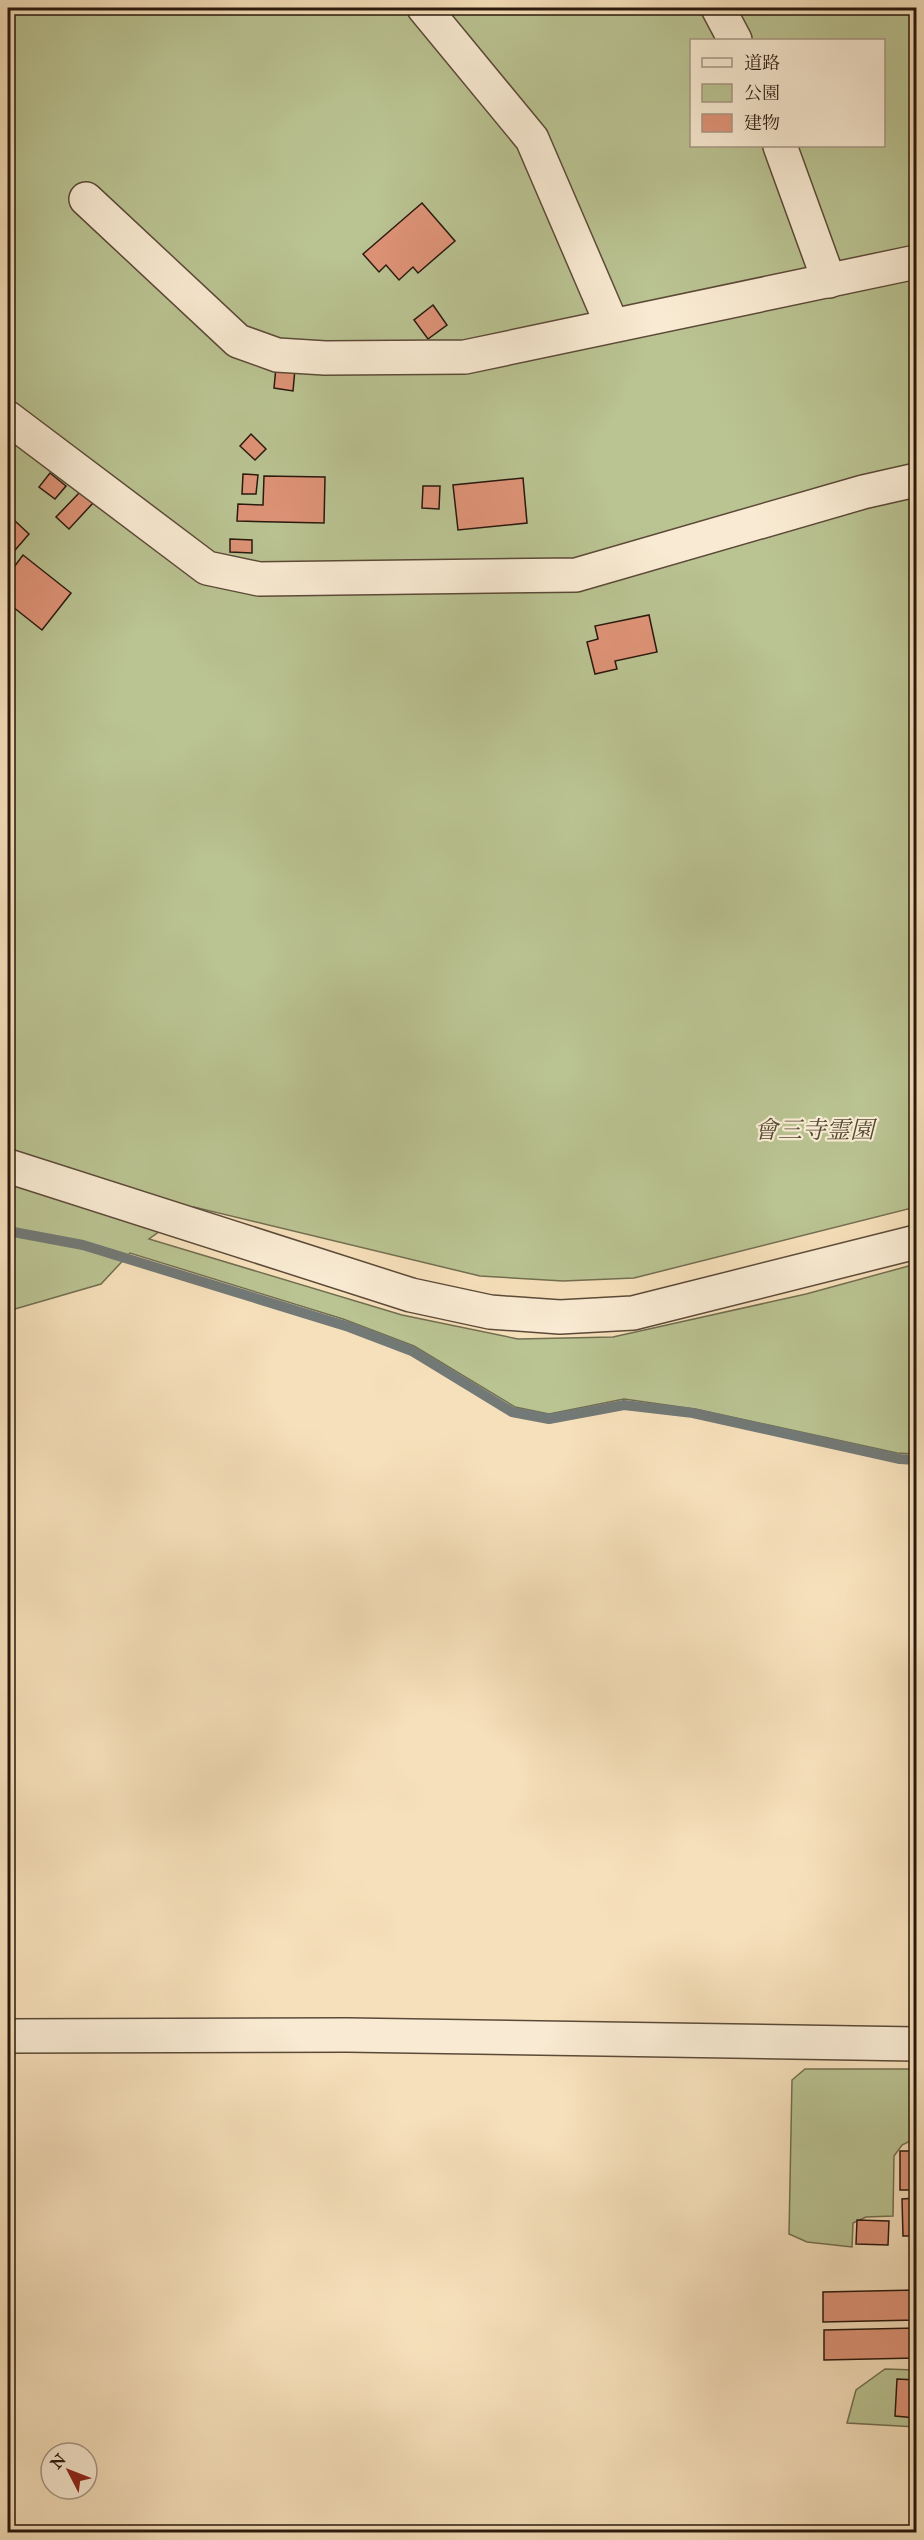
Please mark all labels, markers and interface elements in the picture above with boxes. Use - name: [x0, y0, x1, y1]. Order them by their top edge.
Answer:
- legend: [690, 39, 885, 147]
- text: 道路: [744, 52, 780, 74]
- text: 公園: [744, 82, 780, 104]
- text: 建物: [744, 112, 780, 134]
- park label: 會三寺霊園: [754, 1115, 878, 1145]
- north arrow: [39, 2441, 99, 2501]
- text: N: [47, 2450, 70, 2473]

